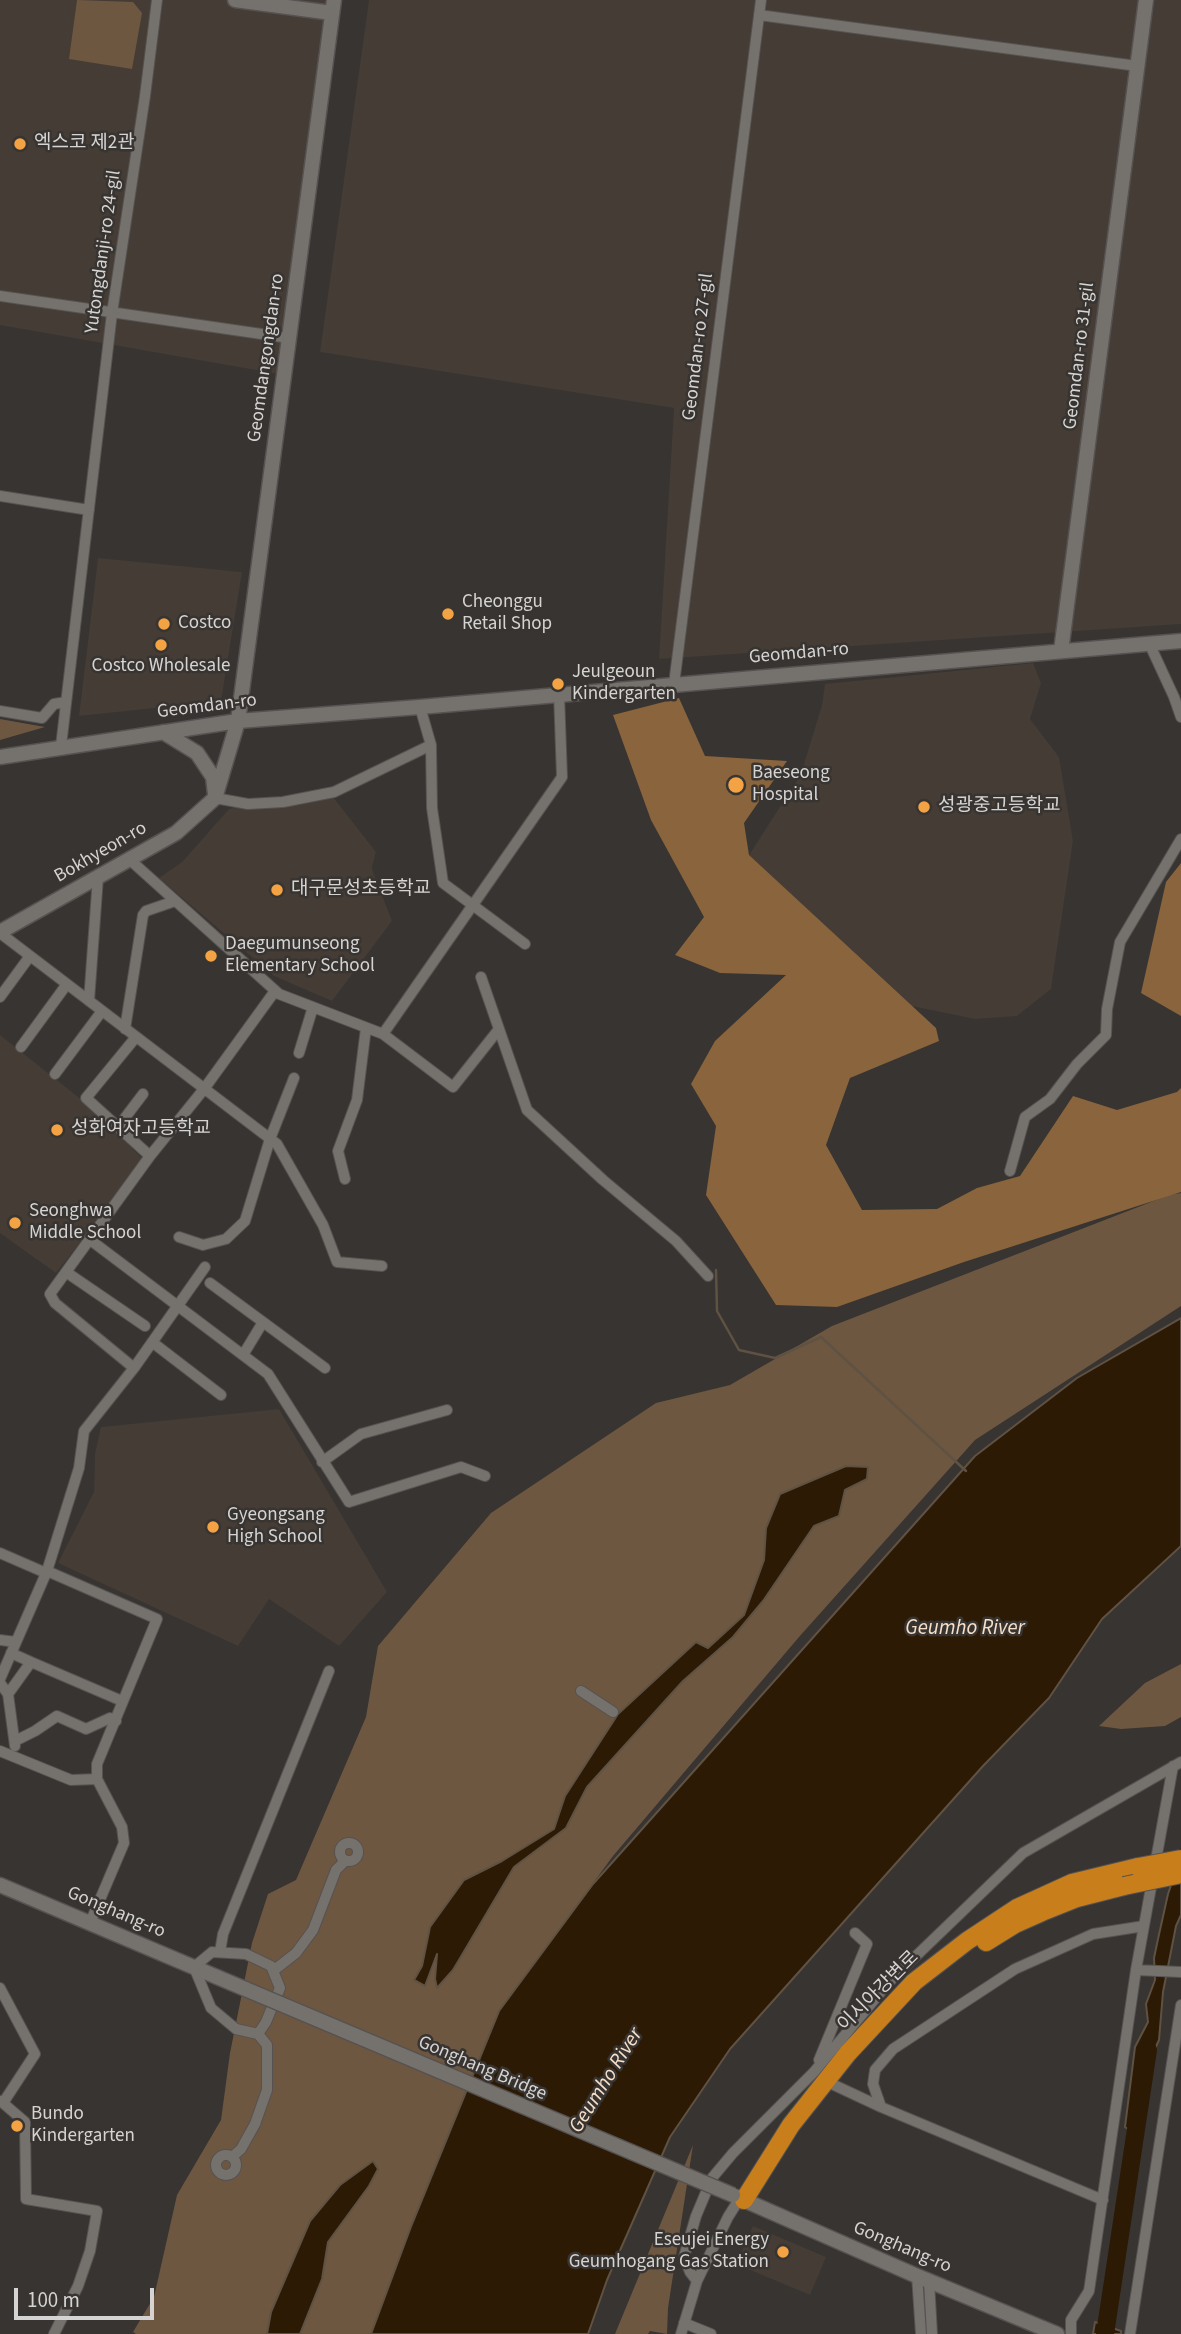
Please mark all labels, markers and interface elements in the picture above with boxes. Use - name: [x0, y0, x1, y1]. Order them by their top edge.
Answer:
- place label: 엑스코 제2관: [34, 133, 135, 155]
- marker: 엑스코 제2관: [12, 136, 28, 152]
- street label: Yutongdanji-ro 24-gil: [81, 169, 127, 335]
- street label: Geomdangongdan-ro: [244, 272, 290, 444]
- street label: Geomdan-ro 27-gil: [679, 272, 719, 422]
- street label: Geomdan-ro 31-gil: [1060, 281, 1100, 431]
- place label: Cheonggu Retail Shop: [462, 592, 552, 636]
- marker: Cheonggu Retail Shop: [440, 606, 456, 622]
- place label: Costco: [178, 613, 231, 635]
- marker: Costco: [156, 616, 172, 632]
- marker: Costco Wholesale: [153, 637, 169, 653]
- street label: Geomdan-ro: [748, 638, 850, 670]
- place label: Costco Wholesale: [92, 656, 230, 678]
- place label: Jeulgeoun Kindergarten: [572, 662, 676, 706]
- marker: Jeulgeoun Kindergarten: [550, 676, 566, 692]
- street label: Geomdan-ro: [156, 690, 258, 724]
- place label: Baeseong Hospital: [752, 763, 830, 807]
- marker: Baeseong Hospital: [726, 775, 746, 795]
- place label: 성광중고등학교: [938, 796, 1060, 818]
- marker: 성광중고등학교: [916, 799, 932, 815]
- street label: Bokhyeon-ro: [51, 817, 151, 889]
- place label: 대구문성초등학교: [291, 879, 431, 901]
- marker: 대구문성초등학교: [269, 882, 285, 898]
- place label: Daegumunseong Elementary School: [225, 934, 375, 978]
- marker: Daegumunseong Elementary School: [203, 948, 219, 964]
- place label: 성화여자고등학교: [71, 1119, 211, 1141]
- marker: 성화여자고등학교: [49, 1122, 65, 1138]
- place label: Seonghwa Middle School: [29, 1201, 141, 1245]
- marker: Seonghwa Middle School: [7, 1215, 23, 1231]
- place label: Gyeongsang High School: [227, 1505, 325, 1549]
- marker: Gyeongsang High School: [205, 1519, 221, 1535]
- water label: Geumho River: [905, 1616, 1025, 1642]
- street label: Gonghang-ro: [63, 1882, 169, 1944]
- street label: 이시아강변로: [834, 1947, 924, 2037]
- water label: Geumho River: [565, 2024, 649, 2138]
- street label: Gonghang Bridge: [414, 2032, 550, 2106]
- place label: Bundo Kindergarten: [31, 2104, 135, 2148]
- marker: Bundo Kindergarten: [9, 2118, 25, 2134]
- street label: Gonghang-ro: [849, 2217, 955, 2279]
- place label: Eseujei Energy Geumhogang Gas Station: [569, 2230, 769, 2274]
- marker: Eseujei Energy Geumhogang Gas Station: [775, 2244, 791, 2260]
- scale bar: [18, 2274, 158, 2318]
- text: 100 m: [27, 2285, 80, 2315]

